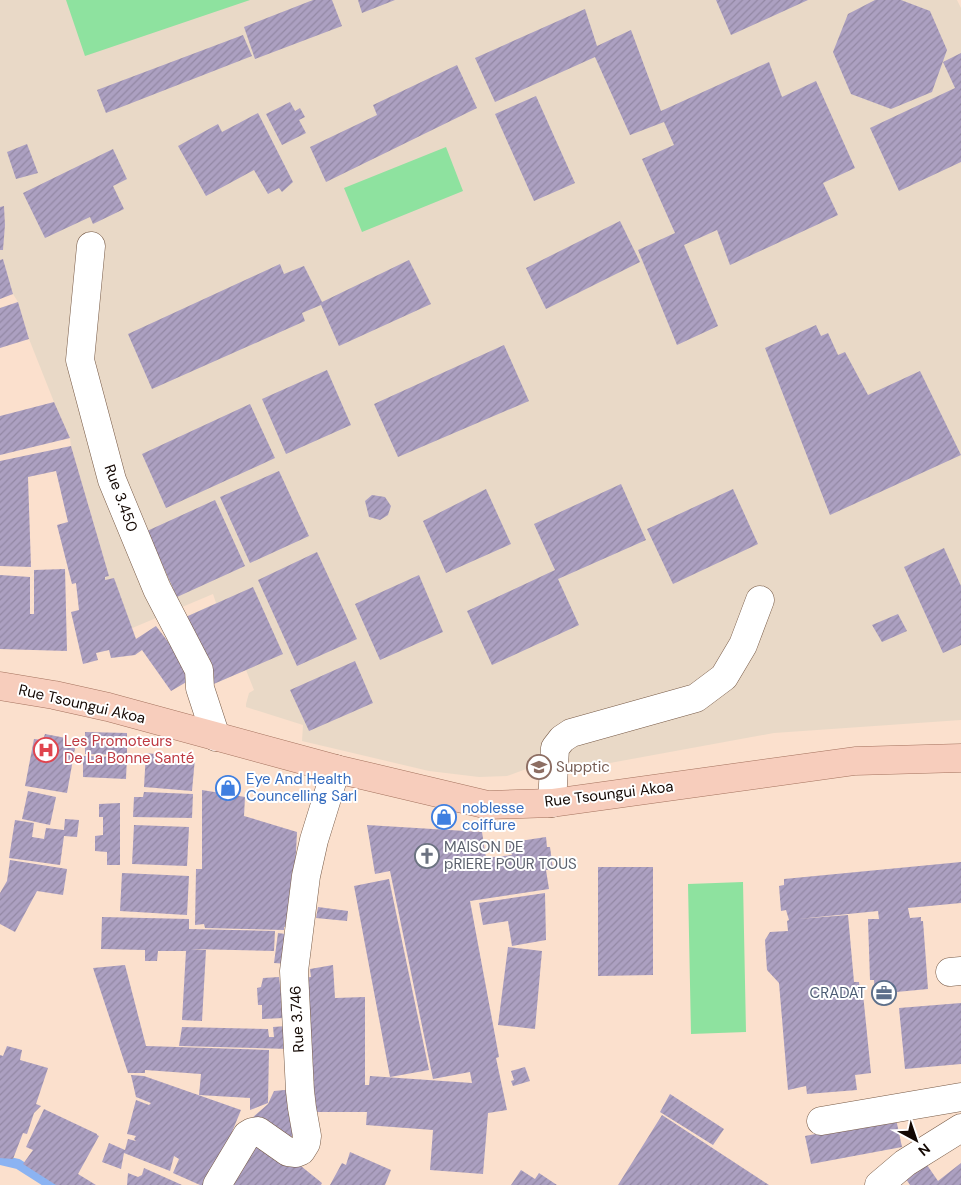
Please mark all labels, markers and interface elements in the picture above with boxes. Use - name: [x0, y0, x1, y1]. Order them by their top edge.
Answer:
- street label: Rue 3.450: [100, 462, 142, 534]
- street label: Rue Tsoungui Akoa: [17, 680, 147, 728]
- place label: Les Promoteurs De La Bonne Santé: [64, 731, 194, 768]
- hospital icon: Les Promoteurs De La Bonne Santé: [33, 737, 59, 763]
- school or university icon: Supptic: [526, 754, 552, 780]
- place label: Supptic: [556, 757, 610, 777]
- place label: Eye And Health Councelling Sarl: [246, 769, 357, 806]
- shop icon: Eye And Health Councelling Sarl: [215, 775, 241, 801]
- street label: Rue Tsoungui Akoa: [543, 776, 675, 812]
- place label: noblesse coiffure: [462, 798, 524, 835]
- shop icon: noblesse coiffure: [431, 804, 457, 830]
- place label: MAISON DE pRIERE POUR TOUS: [444, 837, 577, 874]
- church icon: MAISON DE pRIERE POUR TOUS: [414, 843, 440, 869]
- office icon: CRADAT: [871, 980, 897, 1006]
- place label: CRADAT: [810, 983, 866, 1003]
- street label: Rue 3.746: [285, 985, 309, 1053]
- north arrow: [891, 1115, 941, 1165]
- text: N: [915, 1140, 934, 1160]

